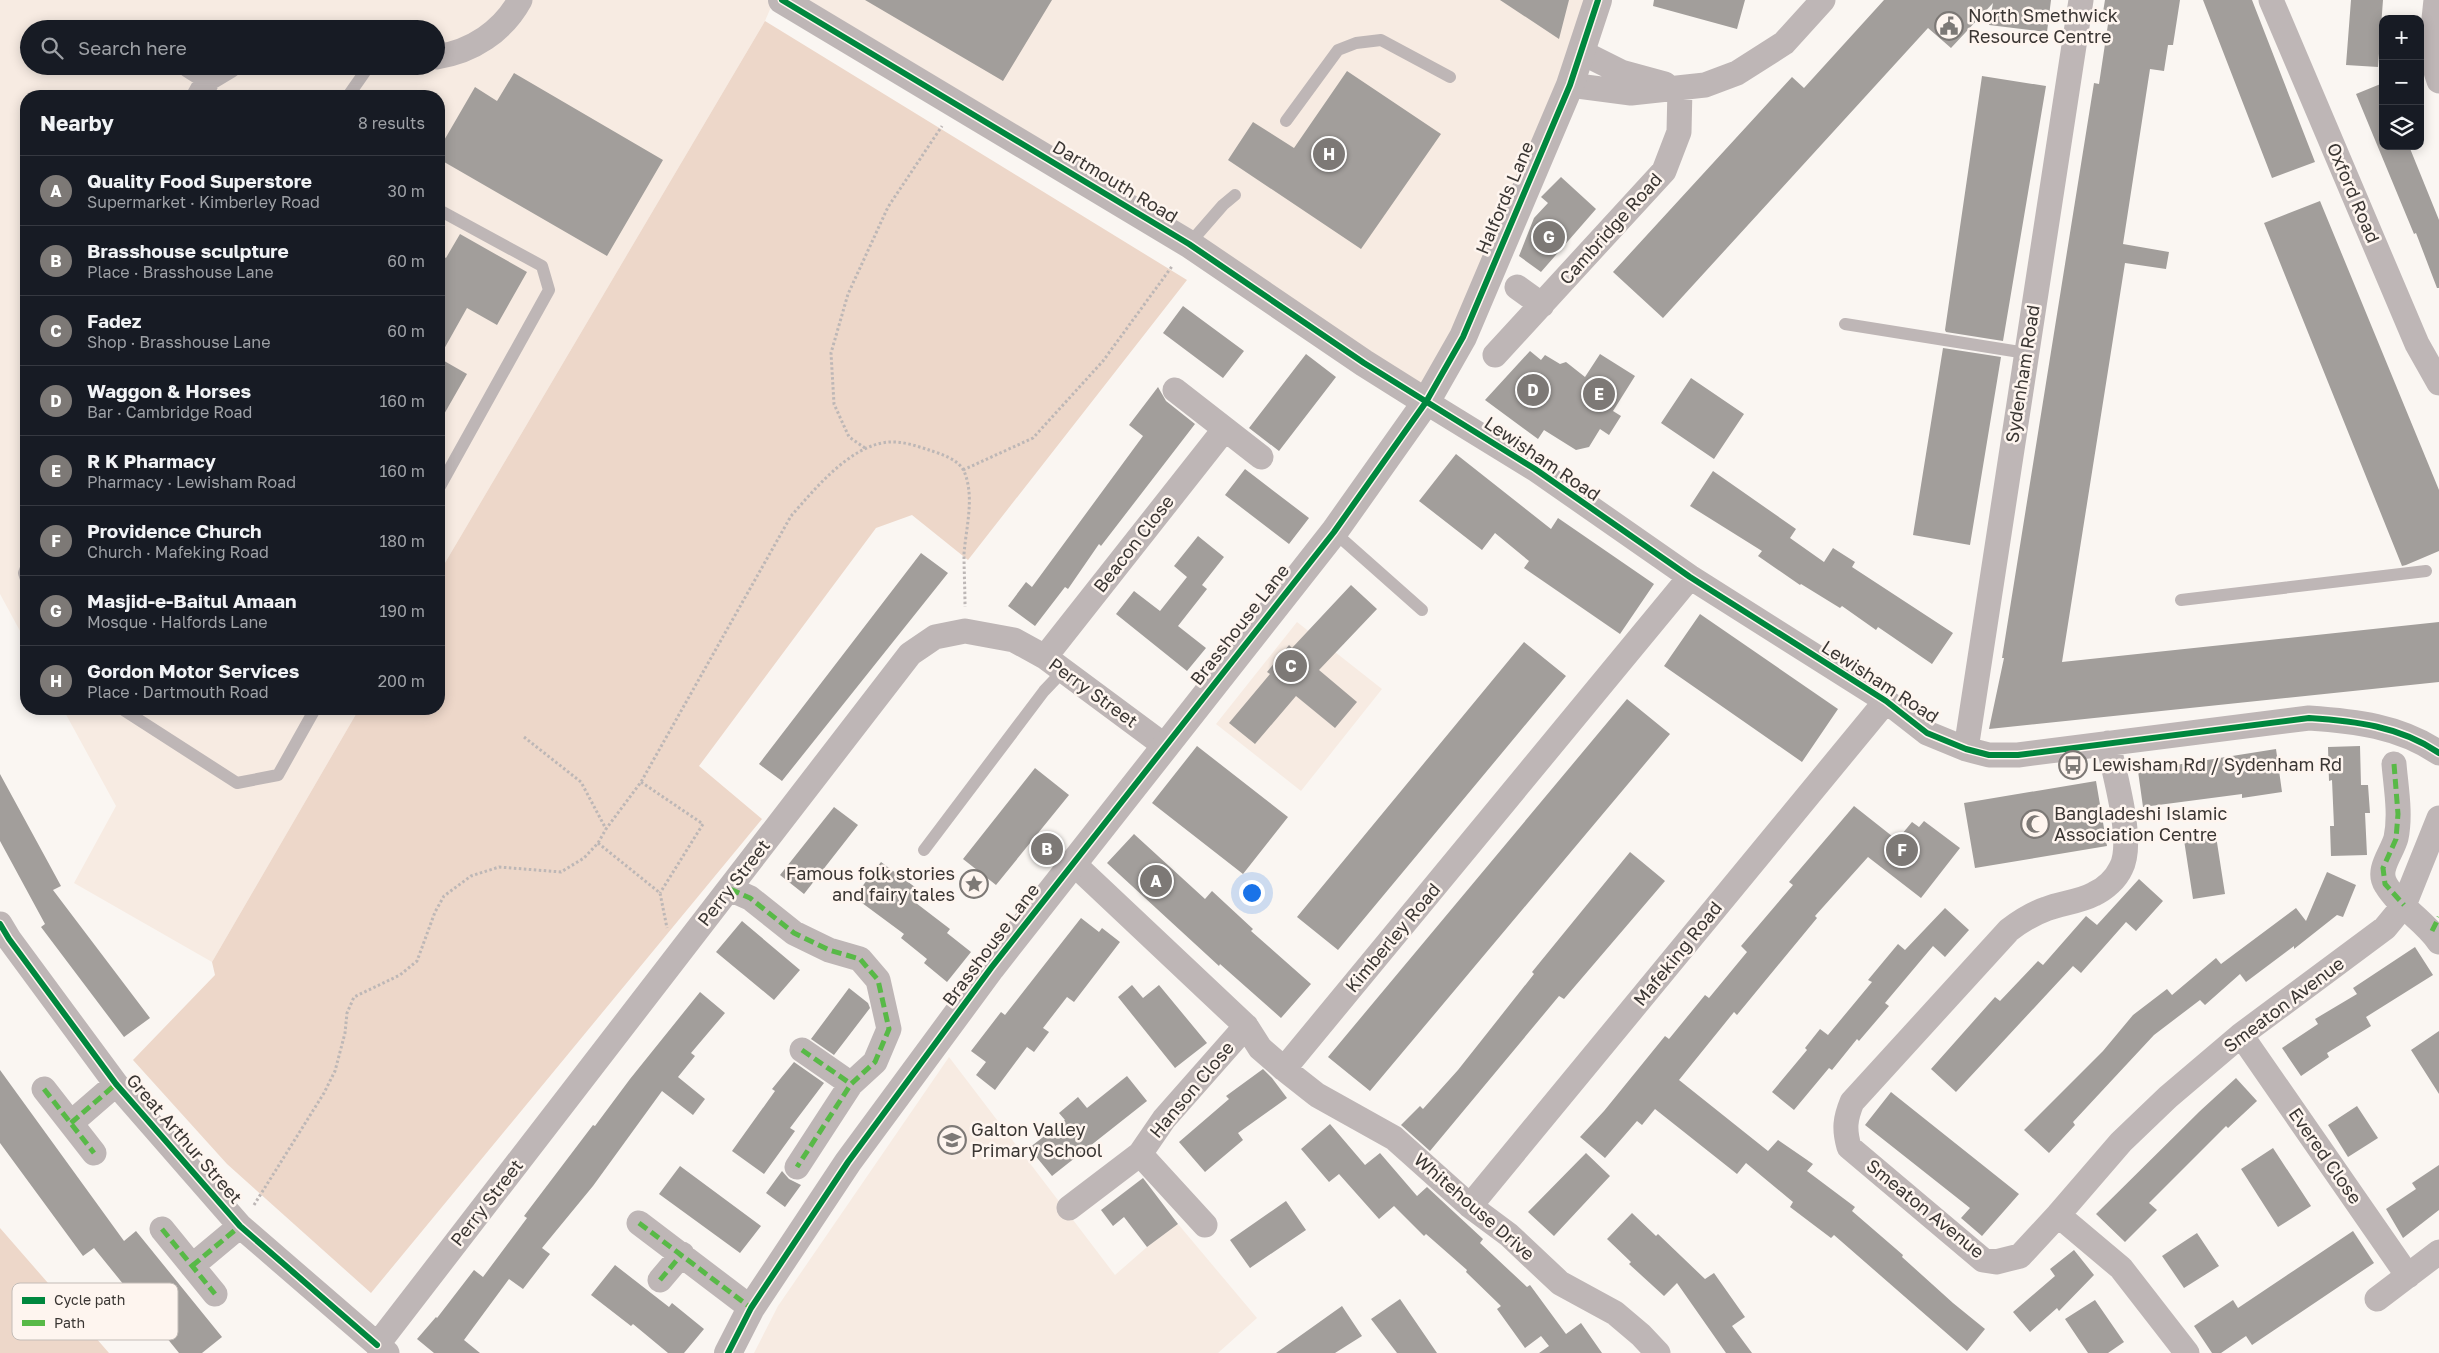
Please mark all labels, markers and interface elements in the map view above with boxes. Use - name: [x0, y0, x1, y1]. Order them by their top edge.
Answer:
- place label: North Smethwick Resource Centre: [1968, 4, 2118, 47]
- public building icon: North Smethwick Resource Centre: [1934, 11, 1964, 41]
- map controls: [2379, 15, 2424, 150]
- button: +: [2379, 15, 2424, 60]
- search box: [20, 20, 445, 75]
- icon: search: [38, 34, 66, 62]
- text: Search here: [78, 36, 187, 59]
- button: −: [2379, 60, 2424, 105]
- button: layers: [2379, 105, 2424, 150]
- text: Nearby: [40, 110, 114, 136]
- text: 8 results: [358, 113, 425, 133]
- street label: Dartmouth Road: [1049, 135, 1182, 227]
- pin: H: [1313, 135, 1345, 173]
- street label: Halfords Lane: [1470, 138, 1538, 257]
- street label: Oxford Road: [2323, 139, 2385, 246]
- street label: Cambridge Road: [1554, 168, 1666, 289]
- text: Quality Food Superstore: [87, 169, 312, 192]
- text: A: [50, 181, 62, 201]
- text: 30 m: [388, 181, 425, 201]
- text: Supermarket · Kimberley Road: [87, 192, 320, 212]
- pin: G: [1533, 218, 1565, 256]
- text: Brasshouse sculpture: [87, 239, 289, 262]
- text: B: [50, 251, 62, 271]
- text: 60 m: [387, 251, 425, 271]
- text: Place · Brasshouse Lane: [87, 262, 274, 282]
- street label: Sydenham Road: [2000, 303, 2044, 444]
- text: Fadez: [87, 309, 141, 332]
- text: C: [50, 321, 62, 341]
- text: 60 m: [387, 321, 425, 341]
- text: Shop · Brasshouse Lane: [87, 332, 270, 352]
- pin: D: [1517, 371, 1549, 409]
- pin: E: [1583, 375, 1615, 413]
- text: Waggon & Horses: [87, 379, 251, 402]
- text: D: [50, 391, 62, 411]
- text: 160 m: [379, 391, 425, 411]
- text: Bar · Cambridge Road: [87, 402, 252, 422]
- street label: Lewisham Road: [1480, 411, 1605, 505]
- text: R K Pharmacy: [87, 449, 216, 472]
- text: E: [51, 461, 61, 481]
- text: 160 m: [379, 461, 425, 481]
- text: Pharmacy · Lewisham Road: [87, 472, 296, 492]
- street label: Beacon Close: [1088, 490, 1178, 596]
- text: Providence Church: [87, 519, 262, 542]
- text: F: [51, 531, 61, 551]
- text: 180 m: [379, 531, 425, 551]
- text: Church · Mafeking Road: [87, 542, 269, 562]
- street label: Brasshouse Lane: [1185, 559, 1293, 689]
- text: Masjid-e-Baitul Amaan: [87, 589, 297, 612]
- text: G: [50, 601, 62, 621]
- text: 190 m: [379, 601, 425, 621]
- text: Mosque · Halfords Lane: [87, 612, 268, 632]
- street label: Lewisham Road: [1818, 635, 1943, 727]
- pin: C: [1275, 647, 1307, 685]
- street label: Perry Street: [1045, 653, 1142, 732]
- text: Gordon Motor Services: [87, 659, 299, 682]
- text: H: [50, 671, 62, 691]
- text: 200 m: [378, 671, 425, 691]
- text: Place · Dartmouth Road: [87, 682, 269, 702]
- bus stop icon: Lewisham Rd / Sydenham Rd: [2058, 750, 2088, 780]
- place label: Lewisham Rd / Sydenham Rd: [2092, 753, 2342, 775]
- place label: Bangladeshi Islamic Association Centre: [2054, 802, 2228, 845]
- mosque icon: Bangladeshi Islamic Association Centre: [2020, 809, 2050, 839]
- pin: B: [1031, 830, 1063, 868]
- pin: F: [1886, 831, 1918, 869]
- street label: Perry Street: [692, 834, 774, 930]
- place label: Famous folk stories and fairy tales: [786, 862, 955, 905]
- pin: A: [1140, 862, 1172, 900]
- place icon: Famous folk stories and fairy tales: [959, 869, 989, 899]
- street label: Kimberley Road: [1340, 878, 1444, 997]
- street label: Brasshouse Lane: [937, 879, 1043, 1010]
- your location: [1239, 880, 1265, 906]
- street label: Mafeking Road: [1628, 897, 1726, 1010]
- street label: Smeaton Avenue: [2219, 952, 2348, 1057]
- street label: Hanson Close: [1144, 1037, 1238, 1142]
- street label: Great Arthur Street: [122, 1069, 247, 1208]
- street label: Evered Close: [2285, 1103, 2367, 1208]
- place label: Galton Valley Primary School: [971, 1118, 1103, 1161]
- school or university icon: Galton Valley Primary School: [937, 1125, 967, 1155]
- street label: Whitehouse Drive: [1410, 1148, 1539, 1265]
- street label: Perry Street: [445, 1154, 527, 1250]
- street label: Smeaton Avenue: [1862, 1154, 1989, 1262]
- legend: [12, 1283, 178, 1340]
- text: Cycle path: [54, 1291, 125, 1308]
- text: Path: [54, 1314, 85, 1331]

